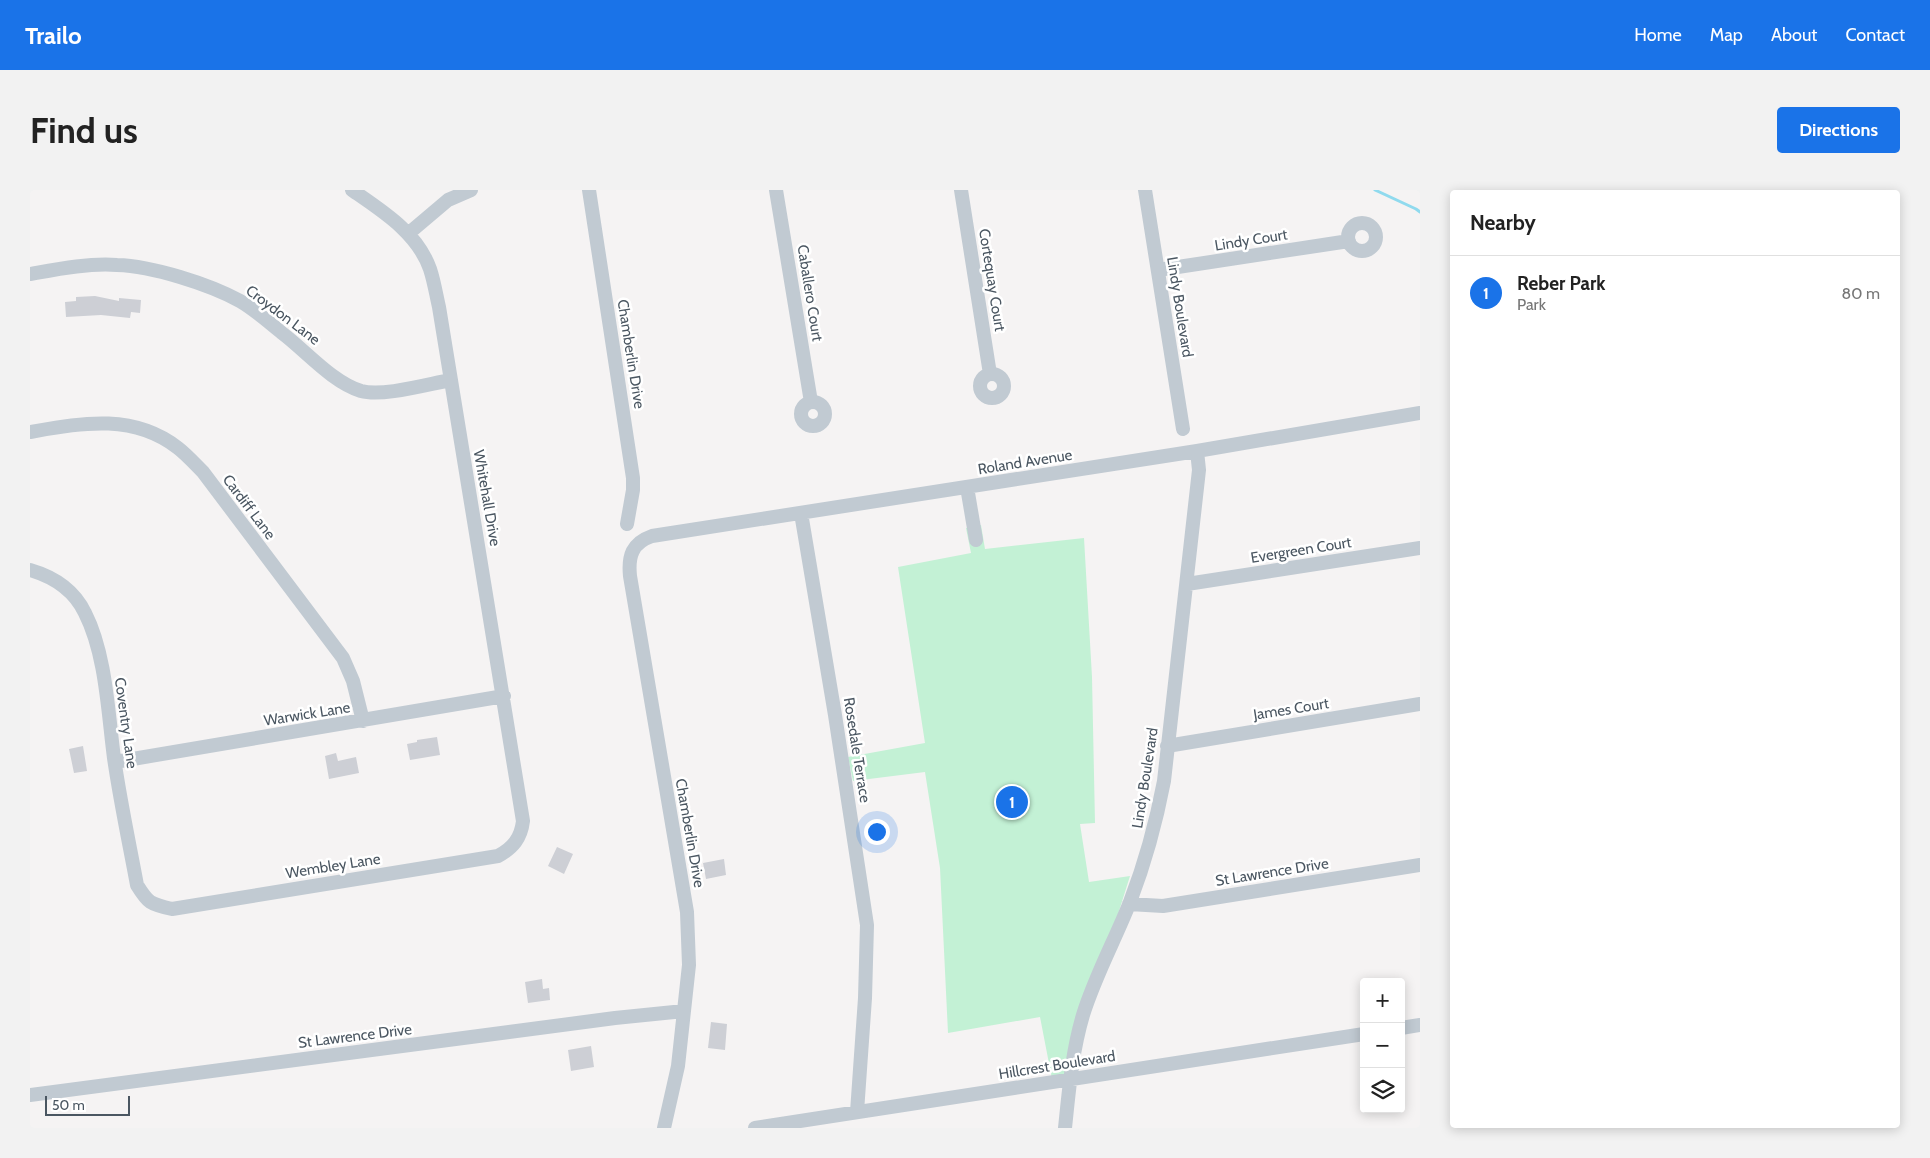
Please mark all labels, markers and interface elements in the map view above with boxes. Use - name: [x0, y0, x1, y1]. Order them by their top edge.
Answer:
- text: Trailo: [25, 21, 82, 50]
- text: Home: [1634, 24, 1682, 46]
- text: Map: [1710, 24, 1743, 46]
- text: About: [1771, 24, 1817, 46]
- text: Contact: [1845, 24, 1905, 46]
- button: Directions: [1777, 107, 1900, 153]
- text: Find us: [30, 109, 138, 152]
- text: Nearby: [1470, 210, 1536, 235]
- street label: Lindy Court: [1213, 225, 1289, 255]
- street label: Cortequay Court: [975, 227, 1009, 333]
- street label: Caballero Court: [793, 243, 827, 343]
- street label: Lindy Boulevard: [1163, 255, 1197, 359]
- text: Reber Park: [1517, 272, 1606, 295]
- street label: Croydon Lane: [242, 281, 324, 349]
- text: 1: [1483, 284, 1489, 303]
- text: 80 m: [1842, 284, 1880, 303]
- text: Park: [1517, 295, 1546, 314]
- street label: Chamberlin Drive: [613, 298, 649, 410]
- street label: Roland Avenue: [976, 446, 1074, 478]
- street label: Whitehall Drive: [470, 448, 504, 548]
- street label: Cardiff Lane: [219, 471, 279, 543]
- street label: Evergreen Court: [1249, 533, 1353, 567]
- street label: Coventry Lane: [111, 676, 141, 770]
- street label: James Court: [1251, 694, 1330, 724]
- street label: Rosedale Terrace: [840, 696, 874, 804]
- street label: Warwick Lane: [262, 698, 352, 730]
- street label: Lindy Boulevard: [1128, 726, 1162, 830]
- street label: Chamberlin Drive: [672, 777, 709, 889]
- pin: 1: [996, 783, 1028, 821]
- your location: [864, 819, 890, 845]
- street label: Wembley Lane: [284, 850, 382, 882]
- street label: St Lawrence Drive: [1214, 854, 1330, 890]
- map controls: [1360, 978, 1405, 1113]
- button: +: [1360, 978, 1405, 1023]
- street label: St Lawrence Drive: [297, 1020, 413, 1052]
- button: −: [1360, 1023, 1405, 1068]
- street label: Hillcrest Boulevard: [997, 1047, 1117, 1083]
- button: layers: [1360, 1068, 1405, 1113]
- scale bar: [45, 1093, 130, 1116]
- text: 50 m: [52, 1096, 85, 1114]

